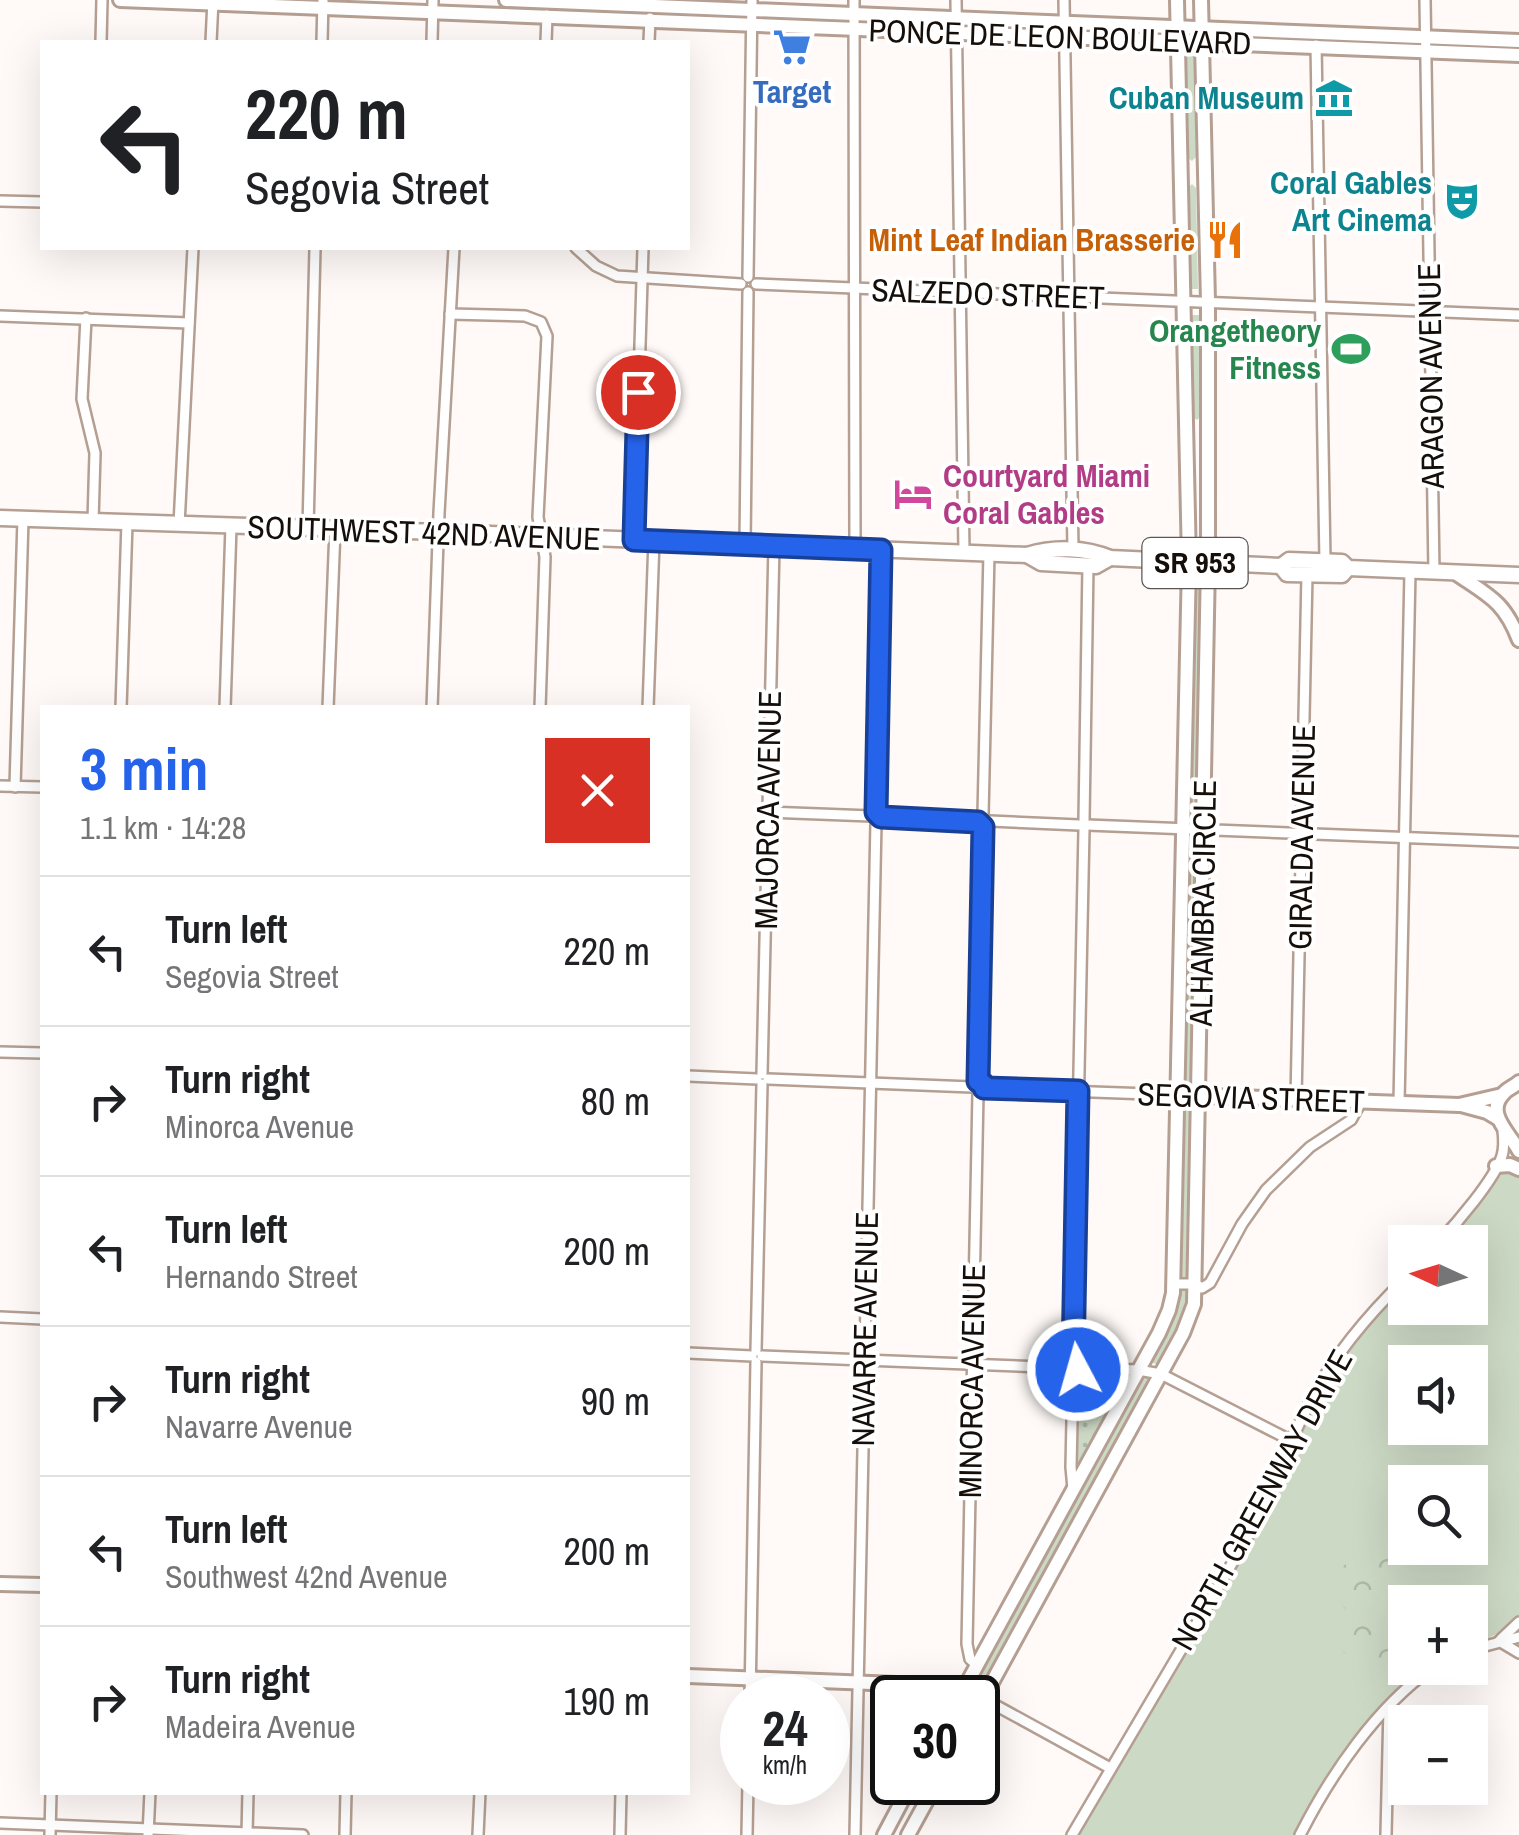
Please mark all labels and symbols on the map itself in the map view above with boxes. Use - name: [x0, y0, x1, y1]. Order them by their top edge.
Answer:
- street label: PONCE DE LEON BOULEVARD: [868, 8, 1252, 65]
- supermarket icon: Target: [771, 26, 813, 68]
- place label: Target: [753, 70, 831, 113]
- place label: Cuban Museum: [1109, 76, 1304, 119]
- museum icon: Cuban Museum: [1313, 77, 1355, 119]
- place label: Coral Gables Art Cinema: [1270, 161, 1432, 241]
- theatre icon: Coral Gables Art Cinema: [1441, 180, 1483, 222]
- place label: Mint Leaf Indian Brasserie: [868, 218, 1195, 261]
- restaurant icon: Mint Leaf Indian Brasserie: [1204, 219, 1246, 261]
- street label: ARAGON AVENUE: [1407, 263, 1454, 490]
- street label: SALZEDO STREET: [871, 268, 1105, 319]
- place label: Orangetheory Fitness: [1149, 309, 1321, 389]
- sports icon: Orangetheory Fitness: [1330, 328, 1372, 370]
- pin: [596, 350, 681, 435]
- place label: Courtyard Miami Coral Gables: [943, 454, 1150, 534]
- hotel icon: Courtyard Miami Coral Gables: [892, 473, 934, 515]
- street label: SOUTHWEST 42ND AVENUE: [247, 505, 601, 560]
- road number: SR 953: [1142, 538, 1248, 588]
- street label: MAJORCA AVENUE: [744, 690, 791, 930]
- street label: GIRALDA AVENUE: [1278, 724, 1325, 950]
- street label: ALHAMBRA CIRCLE: [1179, 779, 1226, 1028]
- street label: SEGOVIA STREET: [1137, 1072, 1365, 1123]
- street label: NAVARRE AVENUE: [841, 1211, 888, 1447]
- north arrow: [1388, 1225, 1488, 1325]
- street label: MINORCA AVENUE: [948, 1263, 995, 1499]
- position arrow: [1026, 1318, 1130, 1422]
- street label: NORTH GREENWAY DRIVE: [1161, 1342, 1362, 1658]
- speed limit sign: 30: [870, 1675, 1000, 1805]

